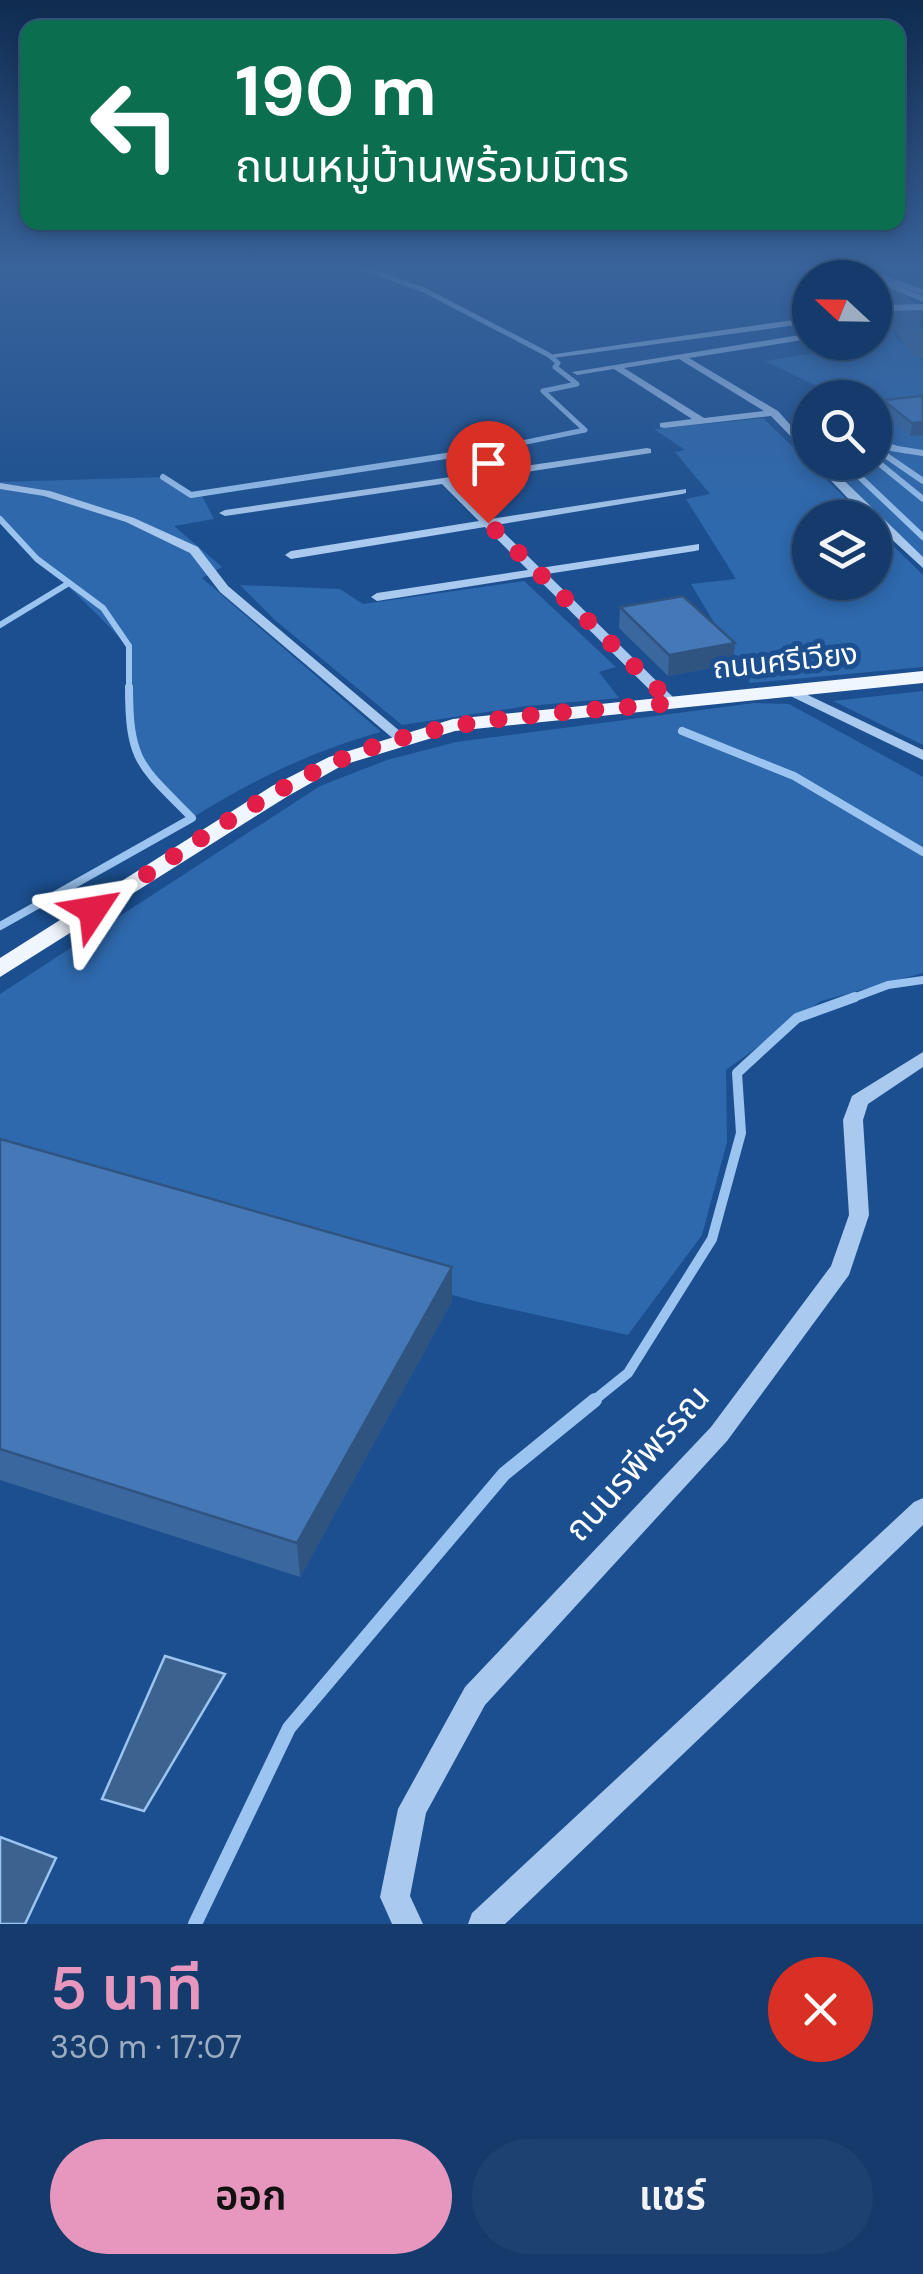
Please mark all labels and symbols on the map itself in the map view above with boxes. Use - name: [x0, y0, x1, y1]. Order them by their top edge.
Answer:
- north arrow: [792, 260, 892, 360]
- pin: [446, 421, 531, 524]
- street label: ถนนศรีเวียง: [711, 634, 859, 688]
- position arrow: [41, 858, 145, 962]
- street label: ถนนรพีพรรณ: [554, 1375, 720, 1551]

